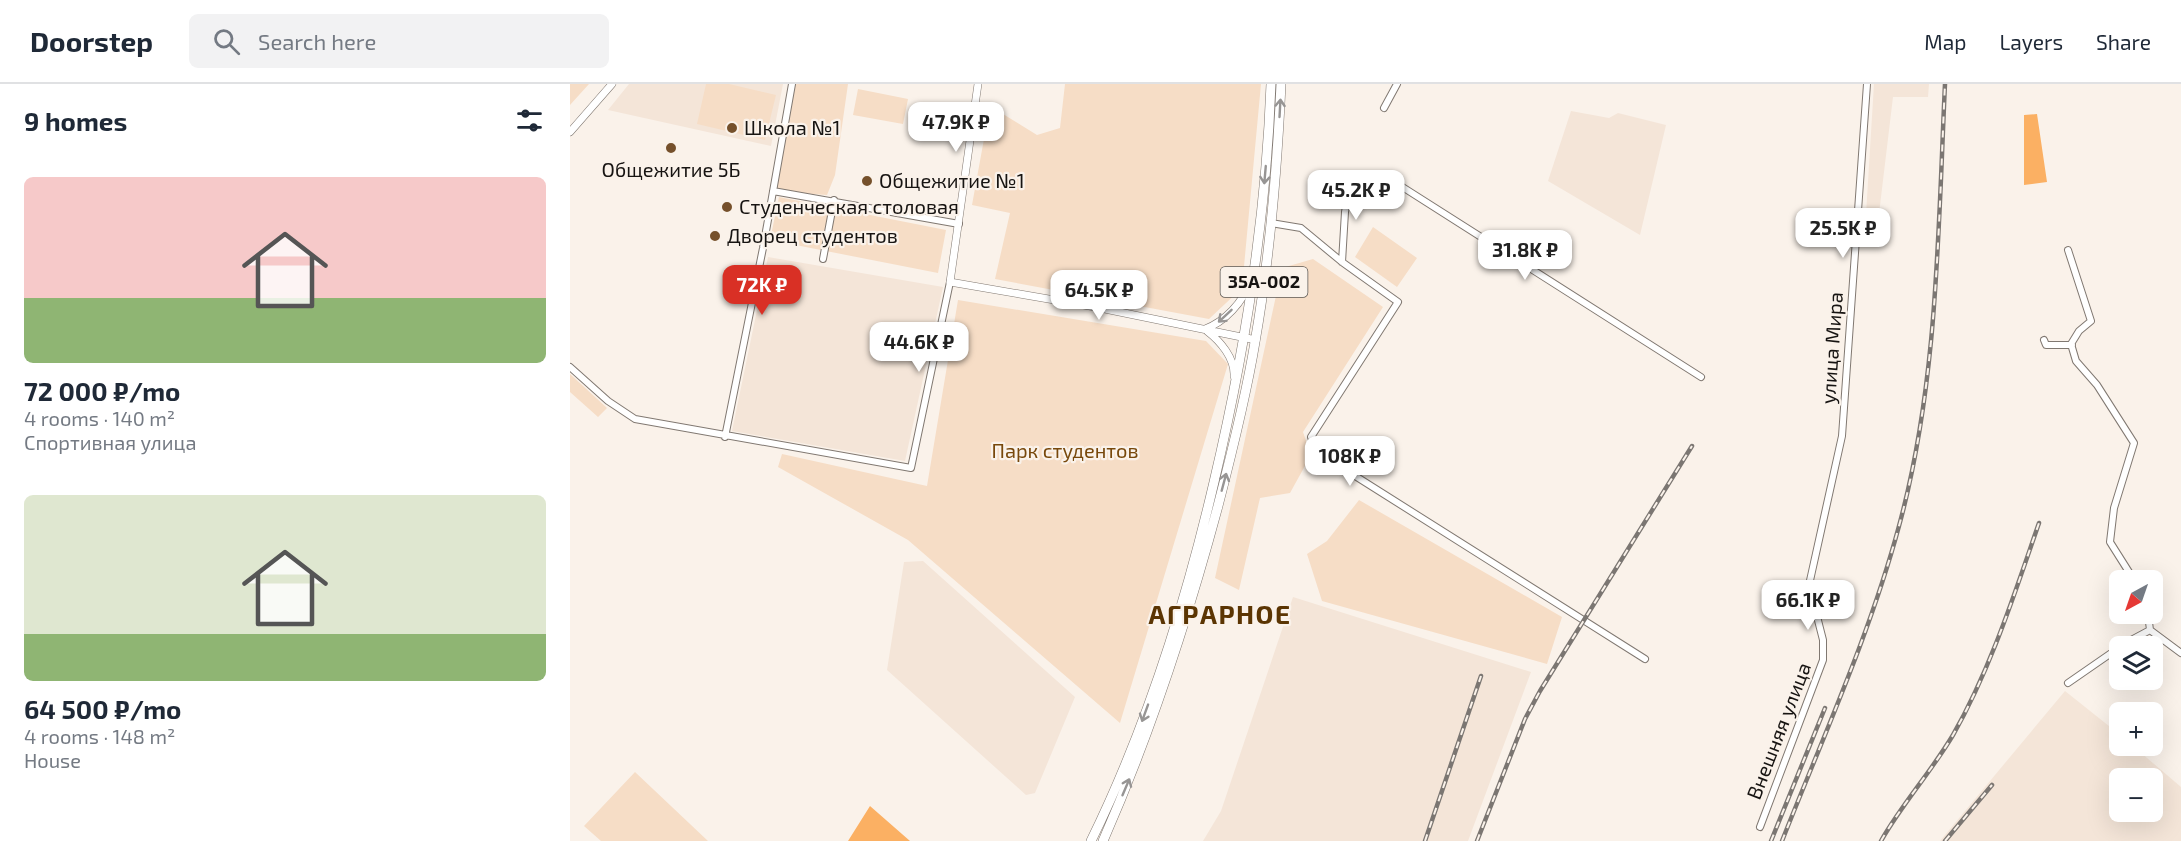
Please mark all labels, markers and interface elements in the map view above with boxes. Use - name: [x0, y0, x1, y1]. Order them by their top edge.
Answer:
- search box: [189, 14, 609, 68]
- text: Doorstep: [30, 24, 153, 58]
- icon: search: [210, 25, 243, 58]
- text: Search here: [258, 28, 376, 54]
- text: Map: [1924, 29, 1966, 54]
- text: Layers: [1999, 29, 2063, 54]
- text: Share: [2096, 29, 2151, 54]
- one-way arrow: [1275, 98, 1286, 118]
- pin: 47.9K ₽: [901, 102, 1011, 153]
- icon: filters: [513, 104, 546, 137]
- text: 9 homes: [24, 105, 127, 136]
- text: 47.9K ₽: [922, 109, 990, 133]
- place label: Школа №1: [744, 115, 841, 139]
- marker: Школа №1: [725, 121, 739, 135]
- marker: Общежитие 5Б: [664, 141, 678, 155]
- place label: Общежитие 5Б: [601, 157, 741, 181]
- one-way arrow: [1259, 164, 1270, 184]
- place label: Общежитие №1: [879, 168, 1025, 192]
- pin: 45.2K ₽: [1301, 170, 1411, 221]
- marker: Общежитие №1: [860, 174, 874, 188]
- text: 45.2K ₽: [1322, 177, 1390, 201]
- place label: Студенческая столовая: [739, 194, 959, 219]
- marker: Студенческая столовая: [720, 200, 734, 214]
- pin: 25.5K ₽: [1788, 208, 1898, 259]
- text: 25.5K ₽: [1809, 215, 1877, 239]
- icon: home: [231, 216, 339, 324]
- place label: Дворец студентов: [727, 223, 898, 248]
- marker: Дворец студентов: [708, 229, 722, 243]
- pin: 31.8K ₽: [1470, 230, 1580, 281]
- text: 31.8K ₽: [1492, 237, 1558, 261]
- pin: 72K ₽: [720, 265, 804, 316]
- road number: 35А-002: [1220, 267, 1308, 297]
- pin: 64.5K ₽: [1044, 270, 1154, 321]
- text: 72K ₽: [737, 272, 787, 296]
- text: 64.5K ₽: [1064, 277, 1134, 301]
- street label: улица Мира: [1815, 291, 1848, 405]
- one-way arrow: [1217, 309, 1232, 323]
- pin: 44.6K ₽: [864, 322, 974, 373]
- text: 44.6K ₽: [884, 329, 954, 353]
- text: 72 000 ₽/mo: [24, 375, 180, 406]
- text: 4 rooms · 140 m²: [24, 406, 175, 430]
- text: Спортивная улица: [24, 430, 196, 454]
- pin: 108K ₽: [1301, 436, 1399, 487]
- park label: Парк студентов: [992, 438, 1138, 463]
- text: 108K ₽: [1319, 443, 1381, 467]
- one-way arrow: [1218, 473, 1230, 492]
- icon: home: [231, 534, 339, 642]
- north arrow: [2109, 570, 2163, 624]
- map controls: [2109, 570, 2163, 822]
- pin: 66.1K ₽: [1753, 580, 1863, 631]
- text: 66.1K ₽: [1776, 587, 1840, 611]
- district label: АГРАРНОЕ: [1148, 598, 1292, 629]
- button: layers: [2109, 636, 2163, 690]
- street label: Внешняя улица: [1741, 659, 1816, 803]
- text: 64 500 ₽/mo: [24, 693, 181, 724]
- button: +: [2109, 702, 2163, 756]
- one-way arrow: [1139, 703, 1150, 722]
- text: 4 rooms · 148 m²: [24, 724, 175, 748]
- text: House: [24, 748, 81, 772]
- button: −: [2109, 768, 2163, 822]
- one-way arrow: [1121, 779, 1132, 797]

